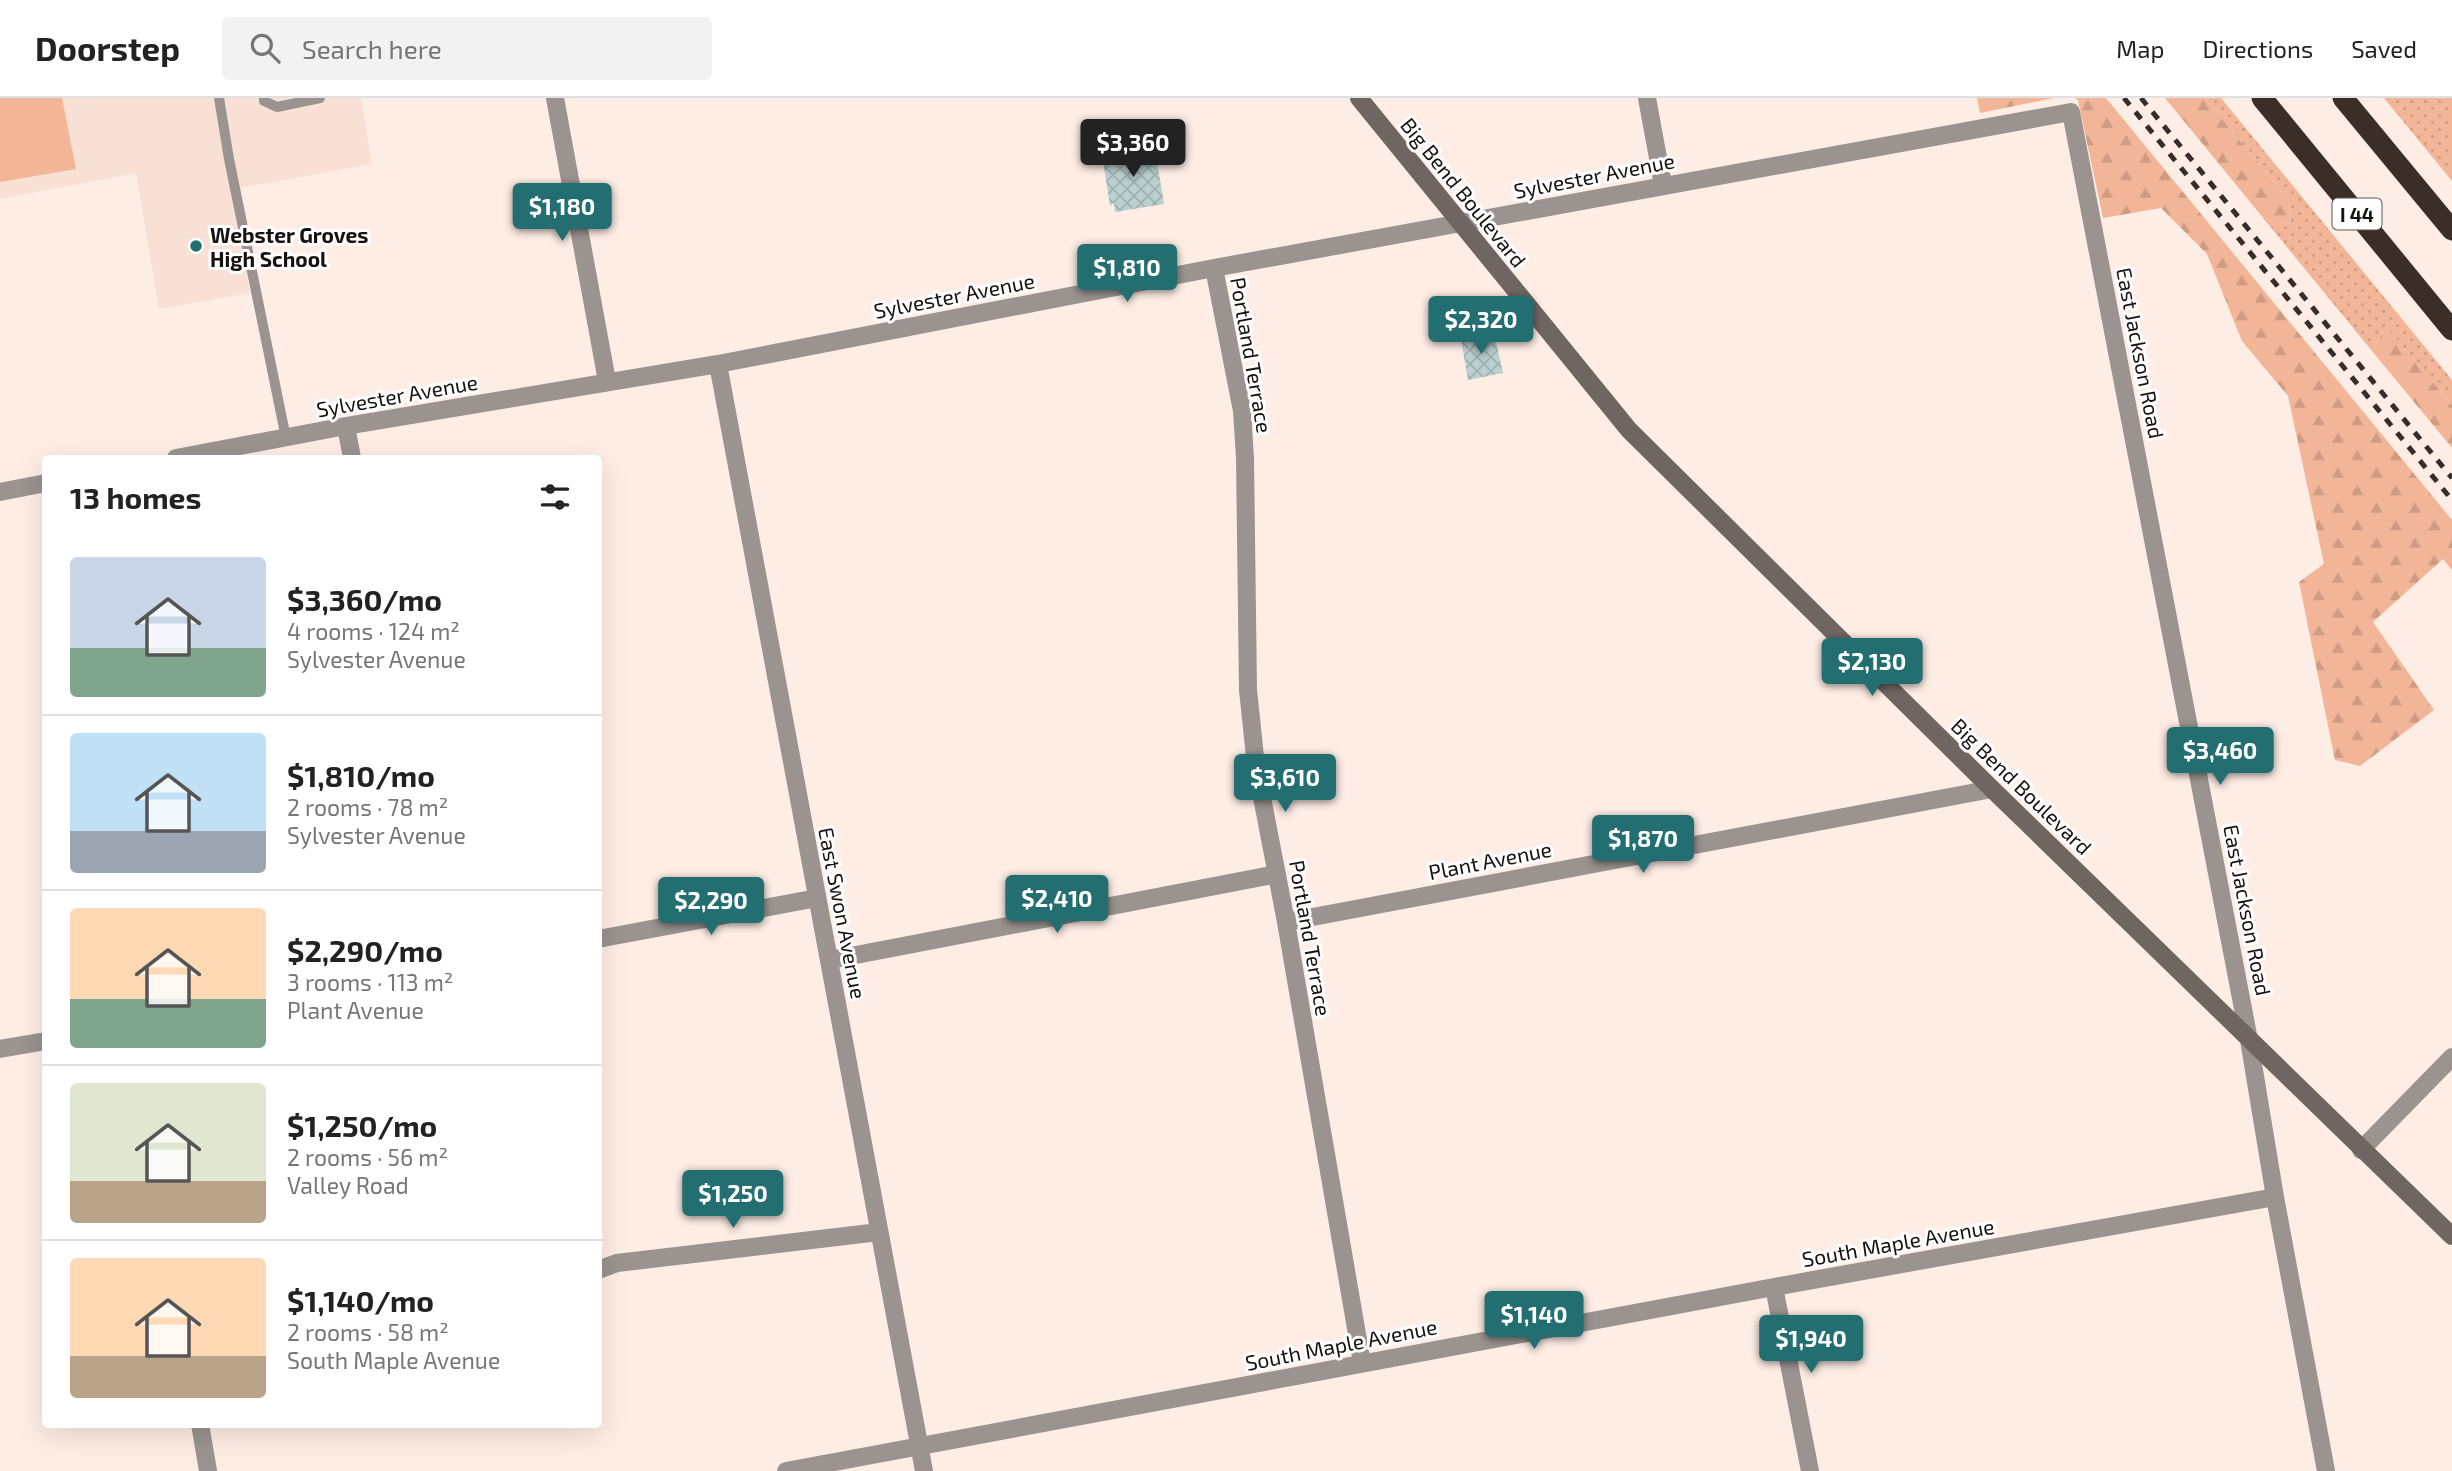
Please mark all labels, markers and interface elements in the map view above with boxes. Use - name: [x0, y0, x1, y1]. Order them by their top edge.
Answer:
- search box: [222, 17, 712, 80]
- text: Doorstep: [35, 28, 180, 68]
- icon: search: [246, 29, 284, 67]
- text: Search here: [302, 33, 442, 64]
- text: Map: [2116, 34, 2164, 63]
- text: Directions: [2202, 34, 2313, 63]
- text: Saved: [2351, 34, 2417, 63]
- street label: Big Bend Boulevard: [1396, 112, 1532, 272]
- pin: $3,360: [1076, 120, 1190, 179]
- text: $3,360: [1096, 128, 1170, 156]
- street label: Sylvester Avenue: [1511, 147, 1677, 203]
- pin: $1,180: [505, 184, 619, 243]
- text: $1,180: [529, 192, 595, 220]
- road number: I 44: [2332, 198, 2382, 230]
- place label: Webster Groves High School: [210, 222, 368, 271]
- marker: Webster Groves High School: [188, 238, 204, 254]
- pin: $1,810: [1070, 244, 1184, 304]
- text: $1,810: [1093, 253, 1161, 281]
- street label: East Jackson Road: [2112, 265, 2170, 441]
- street label: Sylvester Avenue: [871, 267, 1037, 323]
- street label: Portland Terrace: [1226, 275, 1278, 435]
- pin: $2,320: [1424, 296, 1538, 356]
- text: $2,320: [1444, 305, 1518, 333]
- street label: Sylvester Avenue: [314, 369, 480, 421]
- icon: filters: [536, 478, 574, 516]
- text: 13 homes: [70, 479, 201, 515]
- text: $3,360/mo: [287, 581, 442, 617]
- icon: home: [126, 585, 210, 669]
- text: 4 rooms · 124 m²: [287, 617, 460, 645]
- pin: $2,130: [1815, 638, 1929, 698]
- text: Sylvester Avenue: [287, 645, 466, 673]
- text: $2,130: [1838, 647, 1906, 675]
- street label: Big Bend Boulevard: [1947, 713, 2097, 859]
- pin: $3,460: [2163, 728, 2277, 787]
- text: $3,460: [2183, 736, 2257, 764]
- pin: $3,610: [1228, 754, 1342, 814]
- text: $1,810/mo: [287, 757, 435, 793]
- icon: home: [126, 761, 210, 845]
- text: $3,610: [1250, 763, 1320, 791]
- text: 2 rooms · 78 m²: [287, 793, 448, 821]
- pin: $1,870: [1586, 816, 1700, 875]
- text: Sylvester Avenue: [287, 821, 466, 849]
- street label: East Jackson Road: [2219, 822, 2277, 998]
- text: $1,870: [1608, 824, 1678, 852]
- street label: East Swon Avenue: [814, 825, 872, 1001]
- street label: Plant Avenue: [1426, 836, 1554, 884]
- street label: Portland Terrace: [1285, 858, 1337, 1018]
- pin: $2,410: [1000, 876, 1114, 935]
- pin: $2,290: [654, 878, 768, 937]
- text: $2,410: [1021, 884, 1093, 912]
- text: $2,290: [674, 886, 748, 914]
- text: $2,290/mo: [287, 932, 443, 968]
- icon: home: [126, 936, 210, 1020]
- text: 3 rooms · 113 m²: [287, 968, 453, 996]
- text: Plant Avenue: [287, 996, 424, 1024]
- text: $1,250/mo: [287, 1107, 437, 1143]
- icon: home: [126, 1111, 210, 1195]
- text: 2 rooms · 56 m²: [287, 1143, 448, 1171]
- pin: $1,250: [676, 1170, 790, 1230]
- text: Valley Road: [287, 1171, 409, 1199]
- text: $1,250: [698, 1179, 768, 1207]
- street label: South Maple Avenue: [1800, 1213, 1996, 1271]
- text: $1,140/mo: [287, 1282, 434, 1318]
- icon: home: [126, 1286, 210, 1370]
- pin: $1,140: [1477, 1292, 1591, 1351]
- text: $1,140: [1501, 1300, 1567, 1328]
- street label: South Maple Avenue: [1243, 1313, 1439, 1375]
- pin: $1,940: [1754, 1316, 1868, 1375]
- text: 2 rooms · 58 m²: [287, 1318, 449, 1346]
- text: $1,940: [1775, 1324, 1847, 1352]
- text: South Maple Avenue: [287, 1346, 500, 1374]

